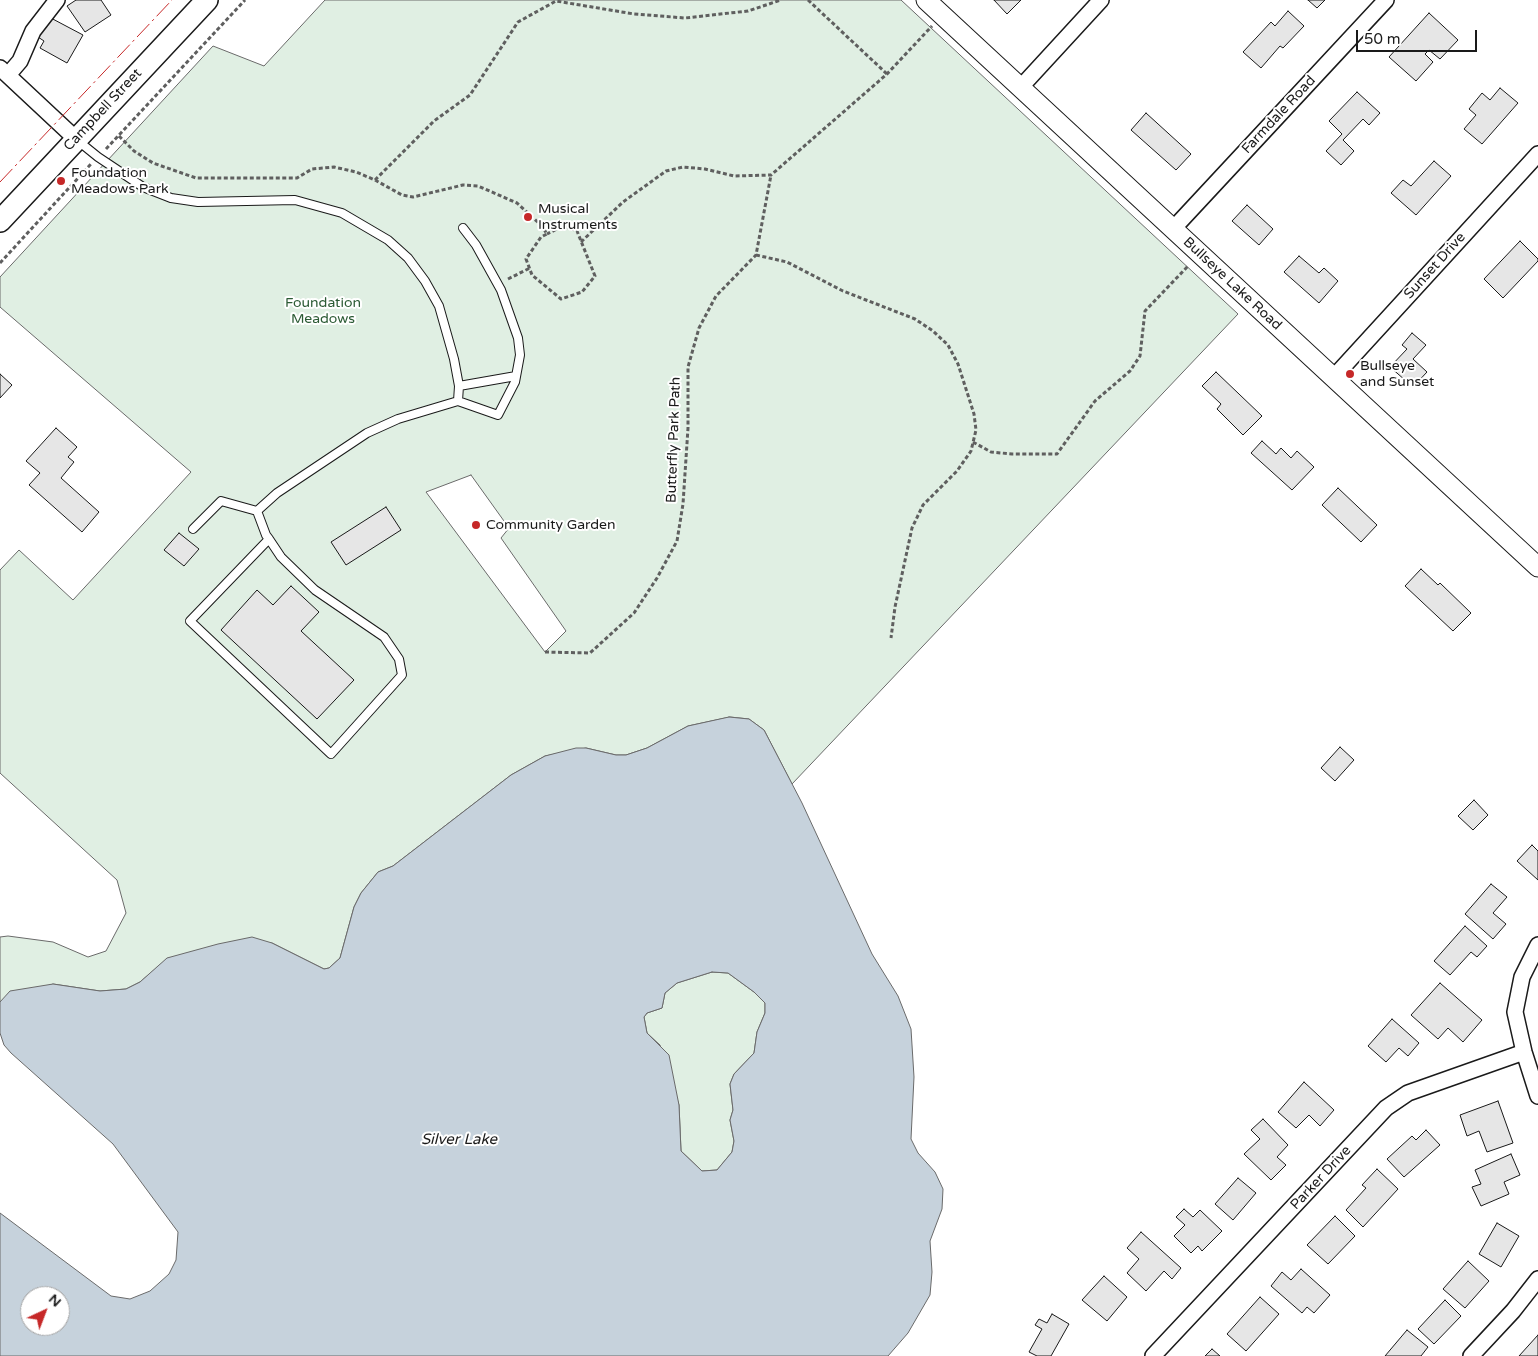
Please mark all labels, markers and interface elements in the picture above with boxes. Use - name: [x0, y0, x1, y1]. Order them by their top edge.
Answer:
- scale bar: [1358, 20, 1479, 52]
- text: 50 m: [1364, 30, 1401, 48]
- street label: Campbell Street: [60, 65, 146, 155]
- street label: Farmdale Road: [1239, 73, 1319, 157]
- place label: Foundation Meadows Park: [71, 165, 169, 198]
- marker: Foundation Meadows Park: [55, 175, 67, 187]
- place label: Musical Instruments: [538, 201, 617, 233]
- marker: Musical Instruments: [522, 211, 534, 223]
- street label: Sunset Drive: [1401, 229, 1469, 303]
- street label: Bullseye Lake Road: [1179, 234, 1285, 334]
- park label: Foundation Meadows: [285, 295, 361, 328]
- place label: Bullseye and Sunset: [1360, 358, 1434, 391]
- marker: Bullseye and Sunset: [1344, 368, 1356, 380]
- street label: Butterfly Park Path: [663, 377, 685, 503]
- place label: Community Garden: [486, 517, 616, 533]
- marker: Community Garden: [470, 519, 482, 531]
- water label: Silver Lake: [421, 1131, 497, 1149]
- street label: Parker Drive: [1287, 1143, 1355, 1213]
- north arrow: [20, 1286, 70, 1336]
- text: N: [45, 1290, 65, 1310]

